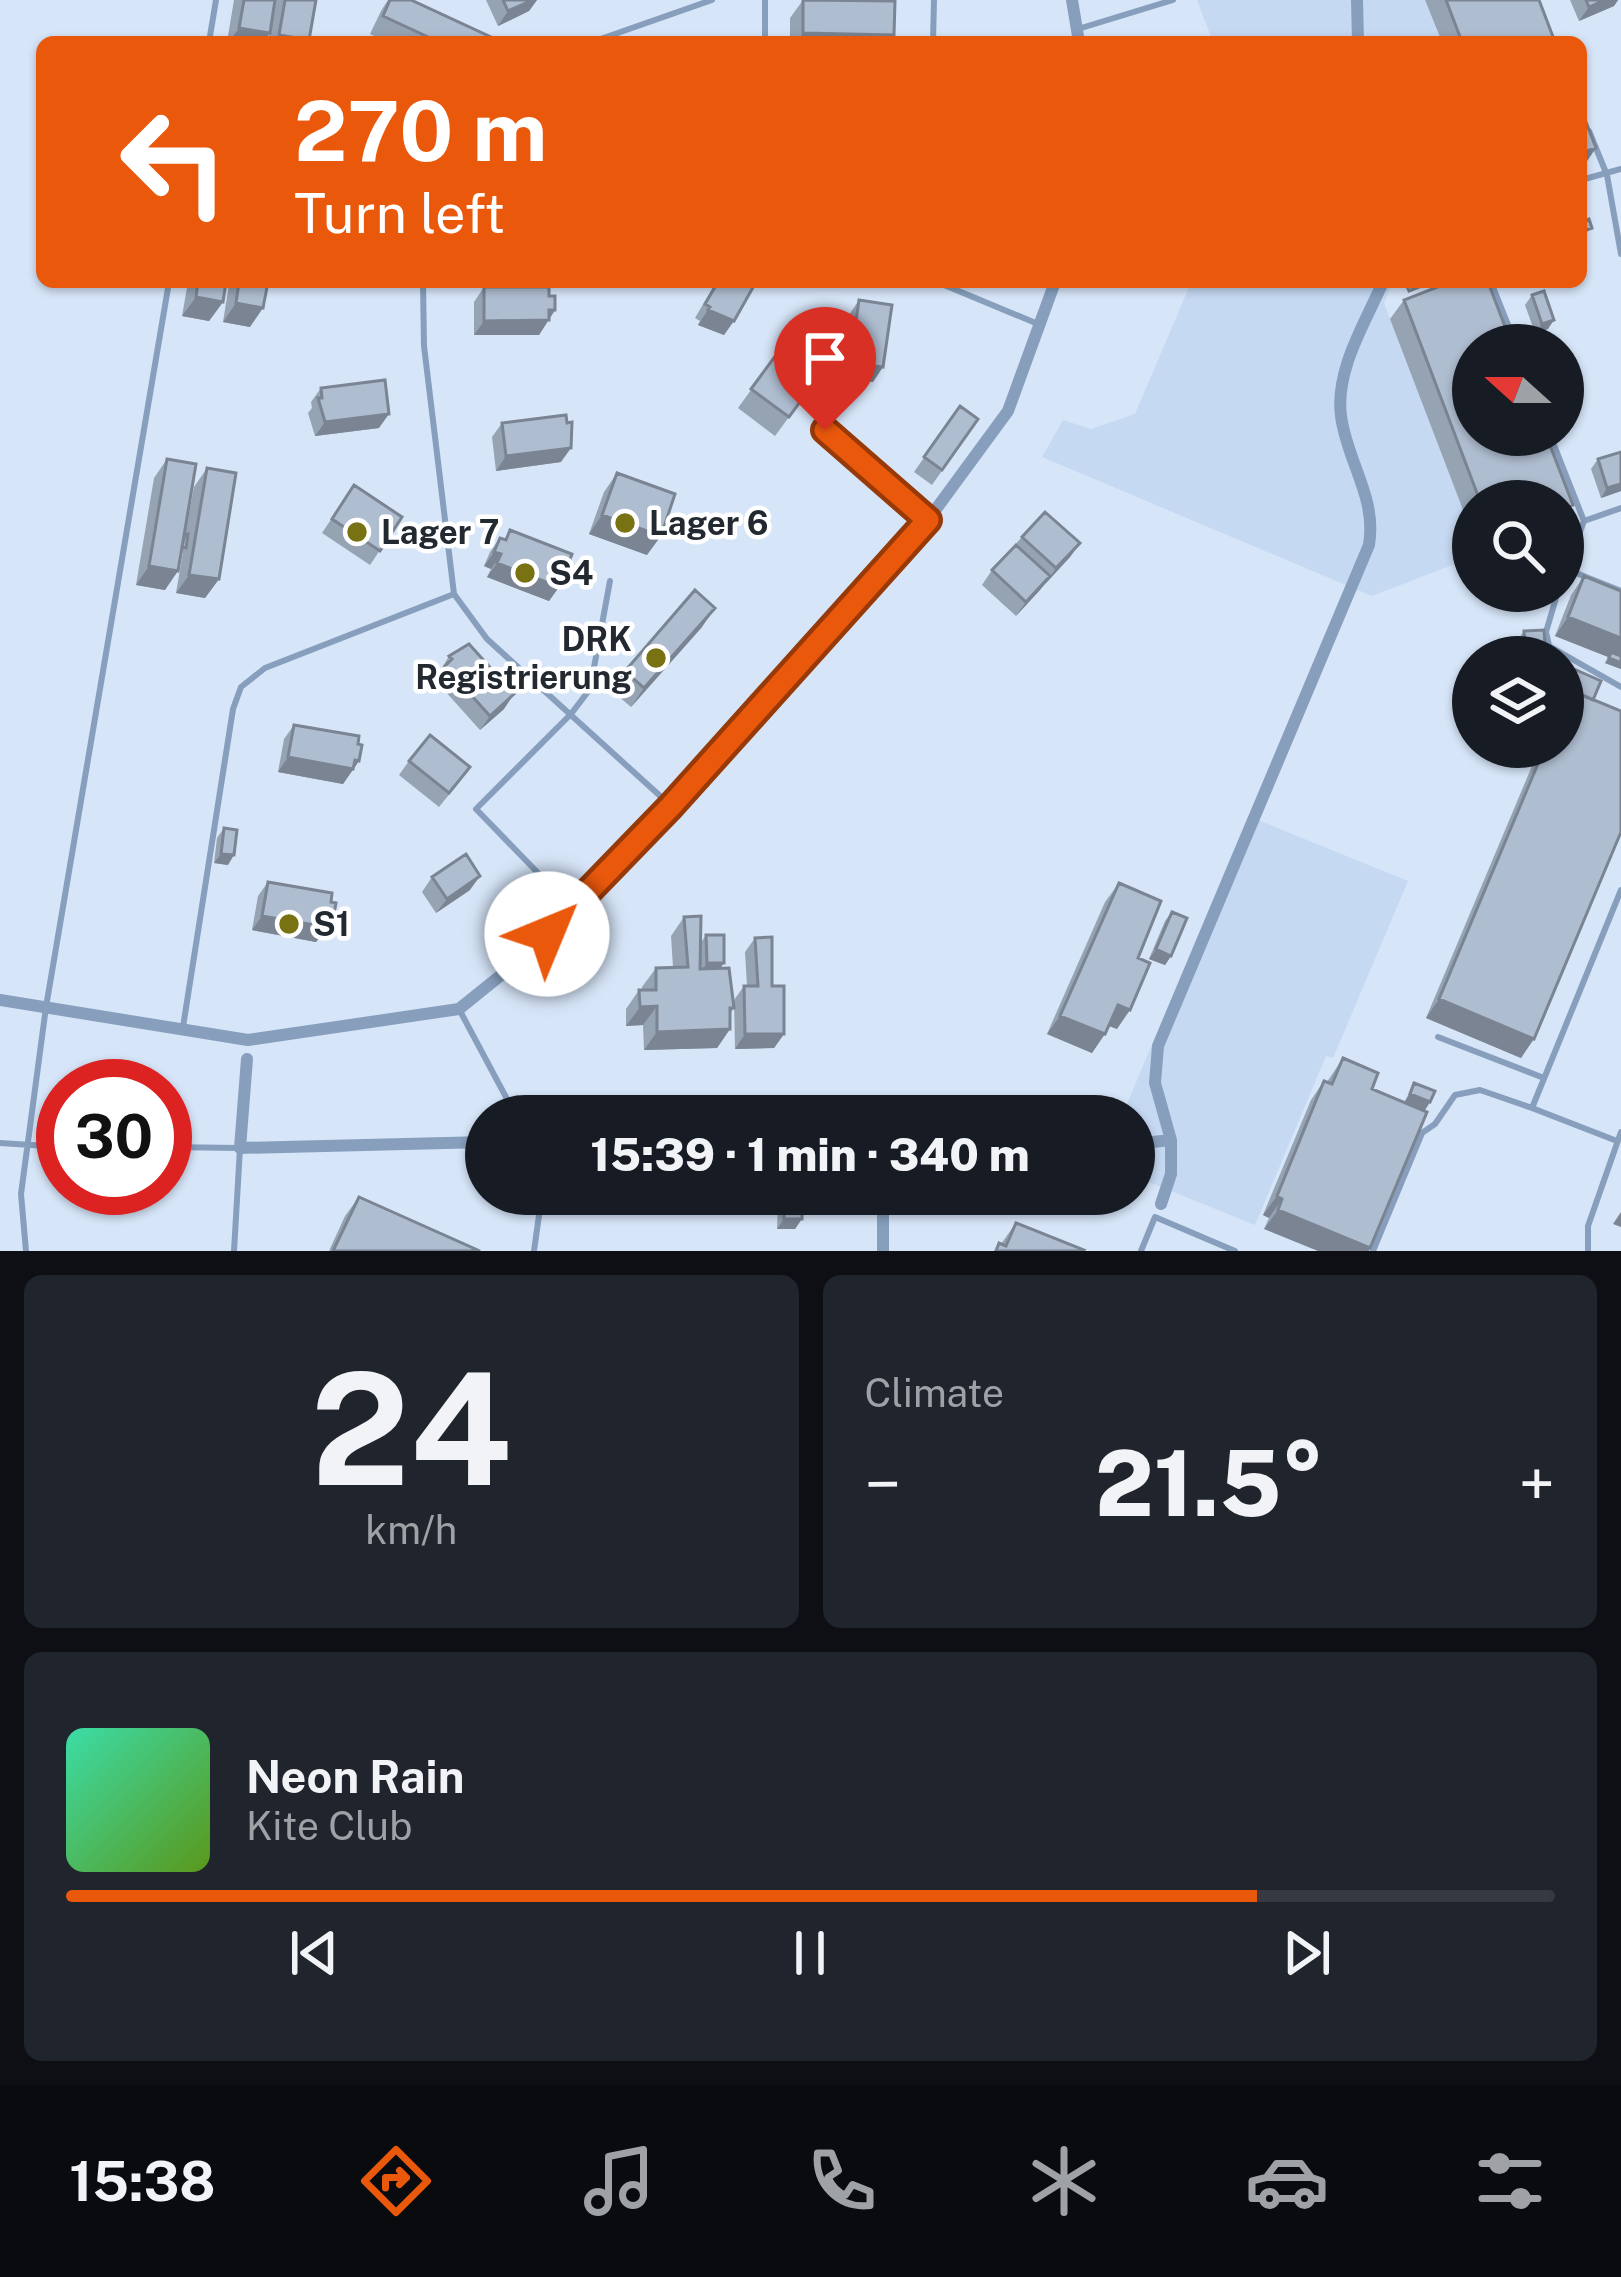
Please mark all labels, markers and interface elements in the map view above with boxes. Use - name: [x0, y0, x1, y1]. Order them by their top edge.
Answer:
- text: 270 m: [294, 81, 547, 180]
- icon: left: [96, 84, 252, 240]
- text: Turn left: [294, 182, 505, 245]
- pin: [774, 307, 876, 430]
- north arrow: [1452, 324, 1584, 456]
- map controls: [1452, 324, 1584, 768]
- icon: arrive: [792, 325, 858, 391]
- button: search: [1452, 480, 1584, 612]
- place label: Lager 6: [649, 504, 769, 542]
- marker: Lager 6: [612, 510, 638, 536]
- place label: Lager 7: [381, 513, 500, 551]
- marker: Lager 7: [344, 519, 370, 545]
- place label: S4: [549, 554, 593, 592]
- marker: S4: [512, 560, 538, 586]
- place label: DRK Registrierung: [415, 620, 632, 696]
- button: layers: [1452, 636, 1584, 768]
- marker: DRK Registrierung: [643, 645, 669, 671]
- position arrow: [484, 871, 610, 997]
- place label: S1: [313, 905, 350, 943]
- marker: S1: [276, 911, 302, 937]
- speed limit sign: 30: [36, 1059, 192, 1215]
- text: 15:39 · 1 min · 340 m: [590, 1128, 1030, 1181]
- text: 24: [311, 1337, 512, 1520]
- text: Climate: [865, 1370, 1004, 1416]
- text: 21.5°: [1095, 1430, 1325, 1536]
- text: −: [865, 1445, 901, 1523]
- text: +: [1518, 1445, 1555, 1523]
- text: km/h: [365, 1507, 457, 1553]
- text: Neon Rain: [246, 1750, 464, 1803]
- text: Kite Club: [246, 1803, 412, 1849]
- icon: previous: [281, 1920, 347, 1986]
- icon: pause: [777, 1920, 843, 1986]
- icon: next: [1274, 1920, 1340, 1986]
- icon: directions: [354, 2139, 438, 2223]
- icon: music: [577, 2139, 661, 2223]
- icon: phone: [800, 2139, 884, 2223]
- icon: climate: [1022, 2139, 1106, 2223]
- icon: car: [1245, 2139, 1329, 2223]
- icon: filters: [1468, 2139, 1552, 2223]
- text: 15:38: [69, 2150, 215, 2213]

